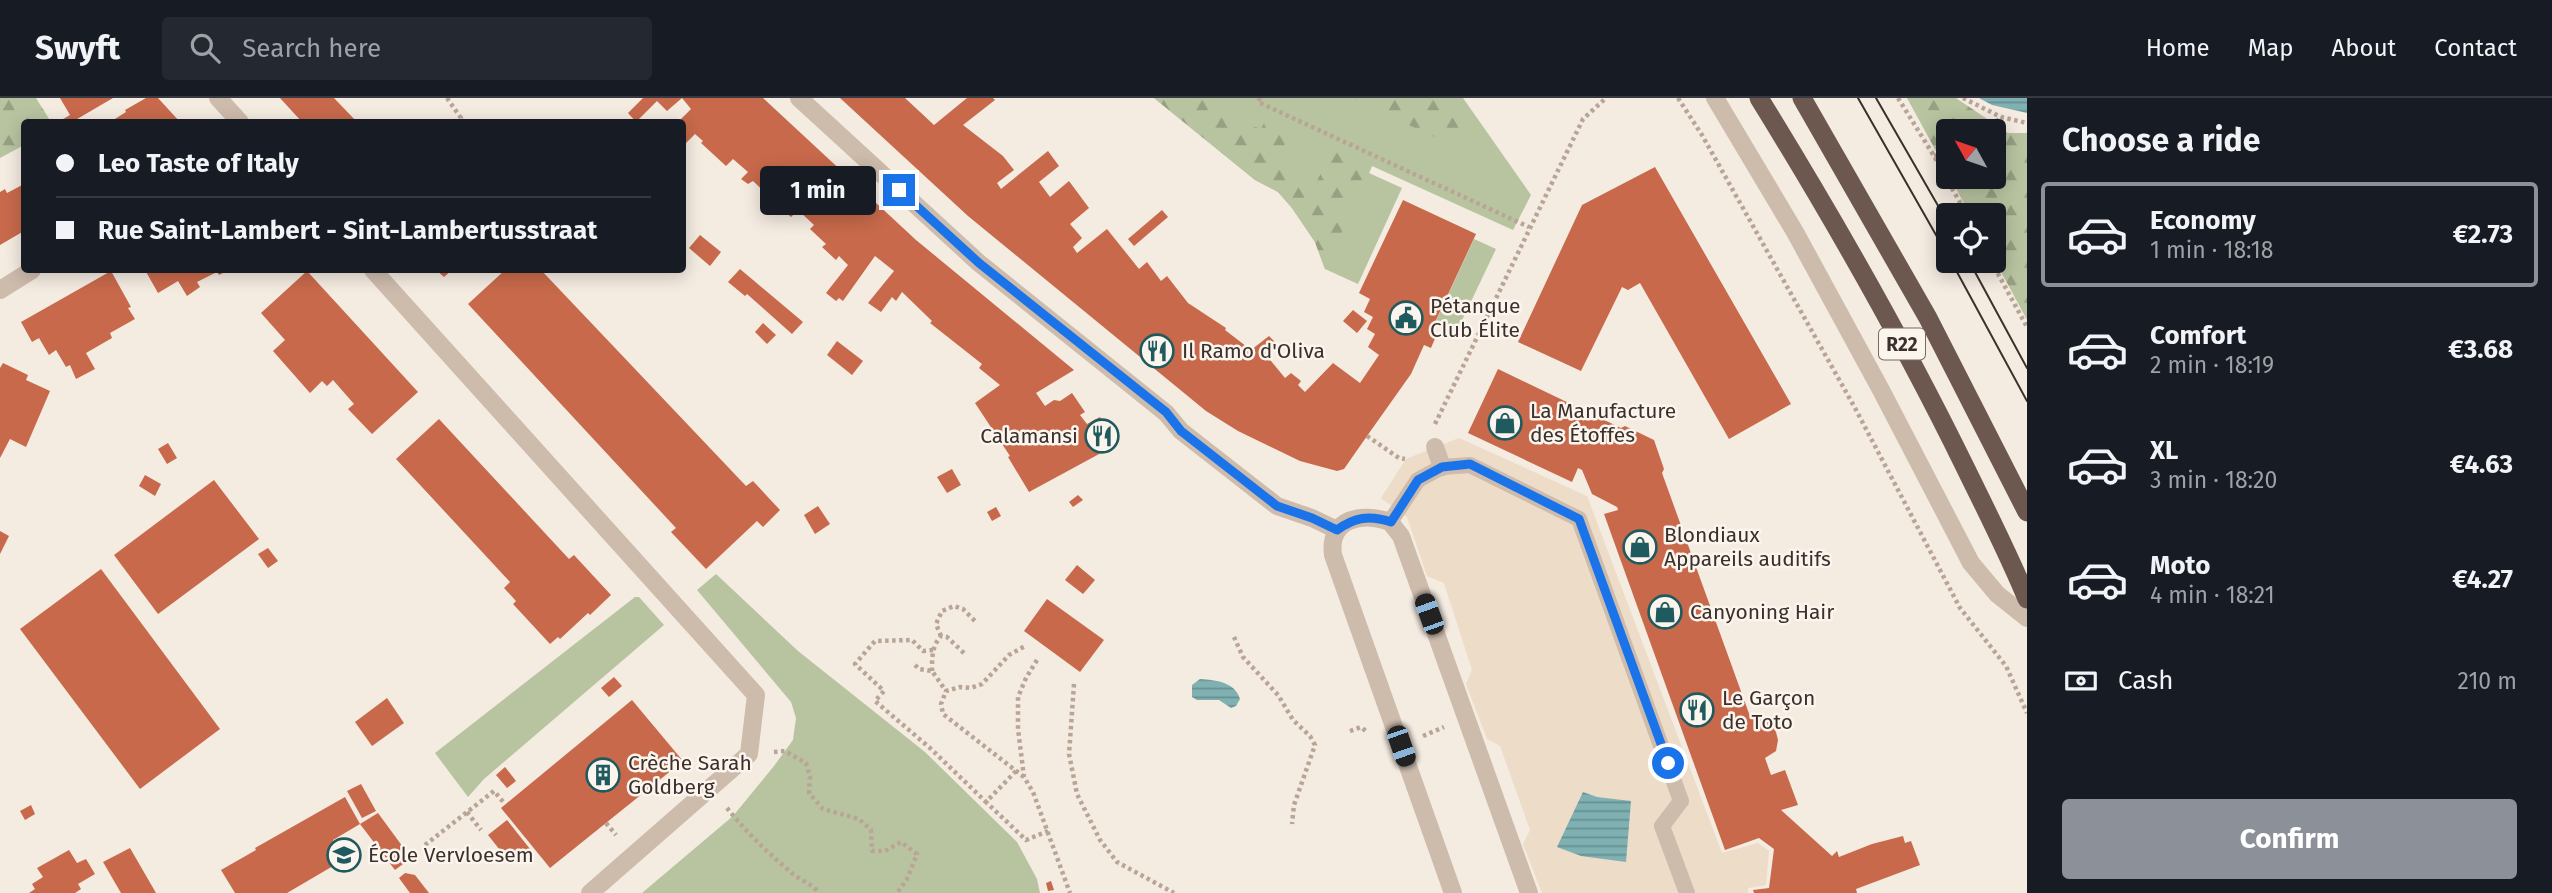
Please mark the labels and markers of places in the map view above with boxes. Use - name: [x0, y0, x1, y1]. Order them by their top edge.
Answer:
- place label: Pétanque Club Élite: [1430, 293, 1520, 343]
- public building icon: Pétanque Club Élite: [1387, 299, 1425, 337]
- restaurant icon: Il Ramo d'Oliva: [1138, 332, 1176, 370]
- place label: Il Ramo d'Oliva: [1182, 338, 1325, 364]
- place label: La Manufacture des Étoffes: [1530, 398, 1676, 448]
- shop icon: La Manufacture des Étoffes: [1486, 404, 1524, 442]
- restaurant icon: Calamansi: [1083, 417, 1121, 455]
- place label: Calamansi: [980, 423, 1078, 449]
- place label: Blondiaux Appareils auditifs: [1664, 522, 1831, 572]
- shop icon: Blondiaux Appareils auditifs: [1621, 528, 1659, 566]
- shop icon: Canyoning Hair: [1646, 593, 1684, 631]
- place label: Canyoning Hair: [1690, 599, 1834, 625]
- place label: Le Garçon de Toto: [1722, 685, 1815, 735]
- restaurant icon: Le Garçon de Toto: [1678, 691, 1716, 729]
- place label: Crèche Sarah Goldberg: [628, 750, 752, 800]
- building icon: Crèche Sarah Goldberg: [584, 756, 622, 794]
- school or university icon: École Vervloesem: [325, 836, 363, 874]
- place label: École Vervloesem: [368, 842, 534, 868]

